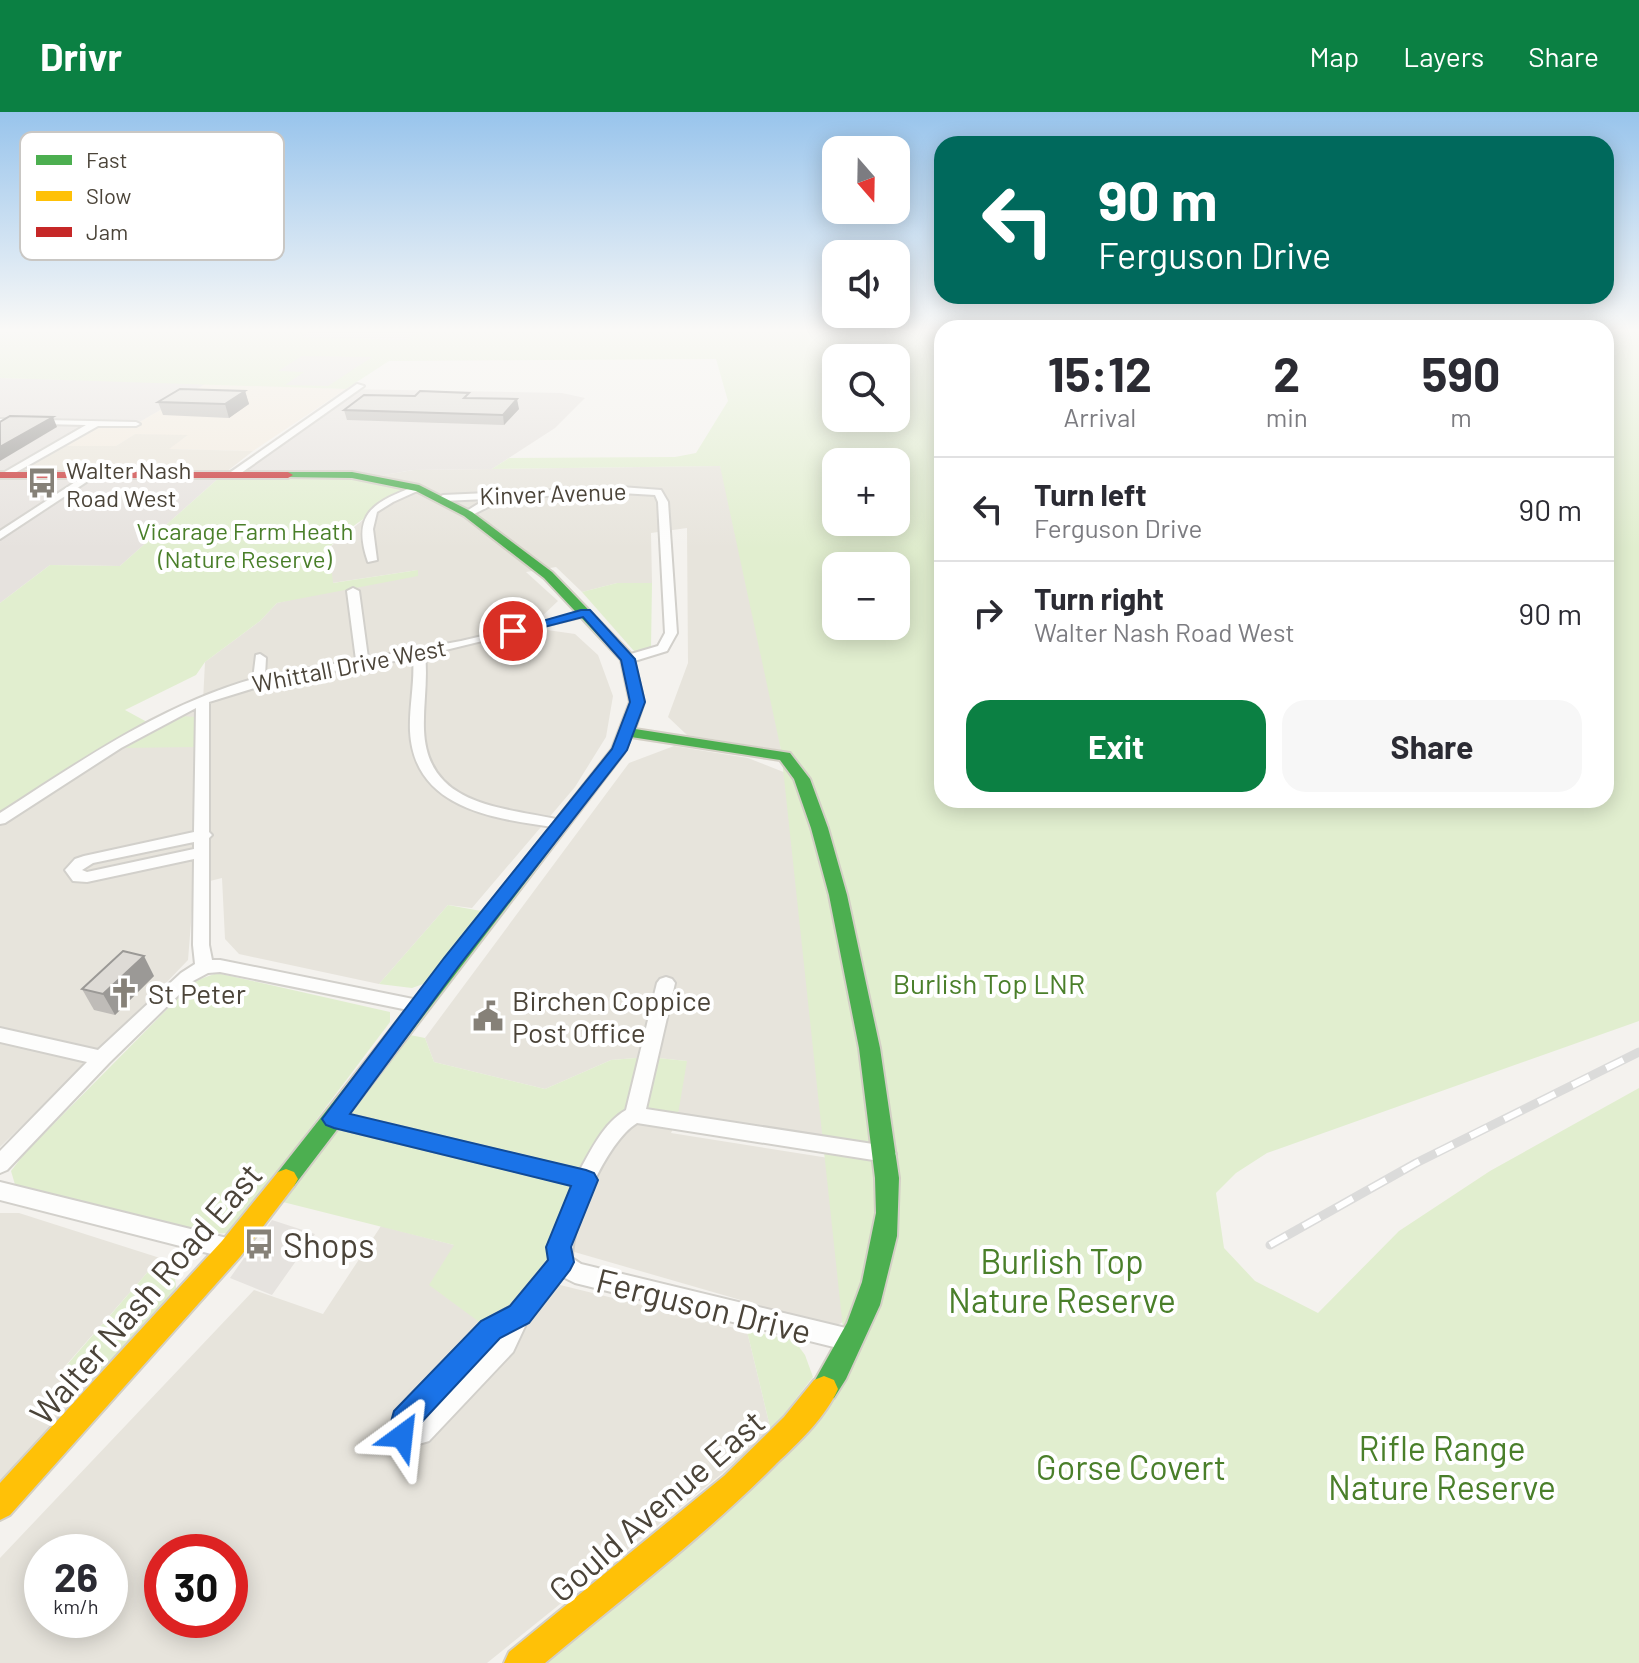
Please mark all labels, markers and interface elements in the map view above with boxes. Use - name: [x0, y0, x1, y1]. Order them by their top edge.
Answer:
- text: Drivr: [40, 33, 122, 79]
- text: Map: [1309, 39, 1359, 73]
- text: Layers: [1403, 39, 1484, 73]
- text: Share: [1528, 39, 1599, 73]
- legend: [20, 132, 284, 260]
- north arrow: [822, 136, 910, 224]
- map controls: [822, 136, 910, 640]
- text: Fast: [86, 146, 128, 172]
- text: 90 m: [1098, 165, 1218, 232]
- icon: left: [966, 168, 1070, 272]
- text: Slow: [86, 182, 131, 208]
- text: Jam: [86, 218, 128, 244]
- text: Ferguson Drive: [1098, 233, 1331, 276]
- button: sound: [822, 240, 910, 328]
- button: search: [822, 344, 910, 432]
- text: 15:12: [1048, 344, 1152, 402]
- text: 2: [1273, 344, 1300, 402]
- text: 590: [1422, 344, 1500, 402]
- text: Arrival: [1063, 401, 1136, 432]
- text: min: [1266, 401, 1308, 432]
- text: m: [1450, 401, 1472, 432]
- button: +: [822, 448, 910, 536]
- place label: Walter Nash Road West: [66, 455, 191, 512]
- bus stop icon: Walter Nash Road West: [25, 466, 59, 500]
- street label: Kinver Avenue: [479, 476, 627, 510]
- text: Turn left: [1034, 476, 1147, 512]
- icon: left: [966, 487, 1010, 531]
- text: 90 m: [1519, 491, 1582, 527]
- text: Ferguson Drive: [1034, 512, 1202, 543]
- park label: Vicarage Farm Heath (Nature Reserve): [136, 516, 354, 573]
- button: −: [822, 552, 910, 640]
- text: Turn right: [1034, 580, 1164, 616]
- icon: right: [966, 591, 1010, 635]
- text: 90 m: [1519, 595, 1582, 631]
- pin: [479, 597, 547, 665]
- icon: arrive: [491, 609, 535, 653]
- text: Walter Nash Road West: [1034, 616, 1295, 647]
- street label: Whittall Drive West: [250, 632, 448, 698]
- button: Exit: [966, 700, 1266, 792]
- button: Share: [1282, 700, 1582, 792]
- park label: Burlish Top LNR: [893, 966, 1085, 1000]
- church icon: St Peter: [107, 976, 141, 1010]
- place label: St Peter: [148, 976, 246, 1010]
- place label: Birchen Coppice Post Office: [512, 983, 712, 1049]
- public building icon: Birchen Coppice Post Office: [471, 999, 505, 1033]
- street label: Walter Nash Road East: [20, 1154, 270, 1432]
- place label: Shops: [283, 1224, 375, 1265]
- bus stop icon: Shops: [242, 1227, 276, 1261]
- park label: Burlish Top Nature Reserve: [948, 1240, 1176, 1320]
- street label: Ferguson Drive: [592, 1258, 816, 1352]
- position arrow: [360, 1394, 444, 1478]
- street label: Gould Avenue East: [540, 1400, 772, 1610]
- park label: Rifle Range Nature Reserve: [1328, 1427, 1556, 1507]
- park label: Gorse Covert: [1036, 1446, 1226, 1487]
- speed limit sign: 30: [144, 1534, 248, 1638]
- text: 26: [54, 1552, 98, 1600]
- text: km/h: [53, 1594, 99, 1618]

